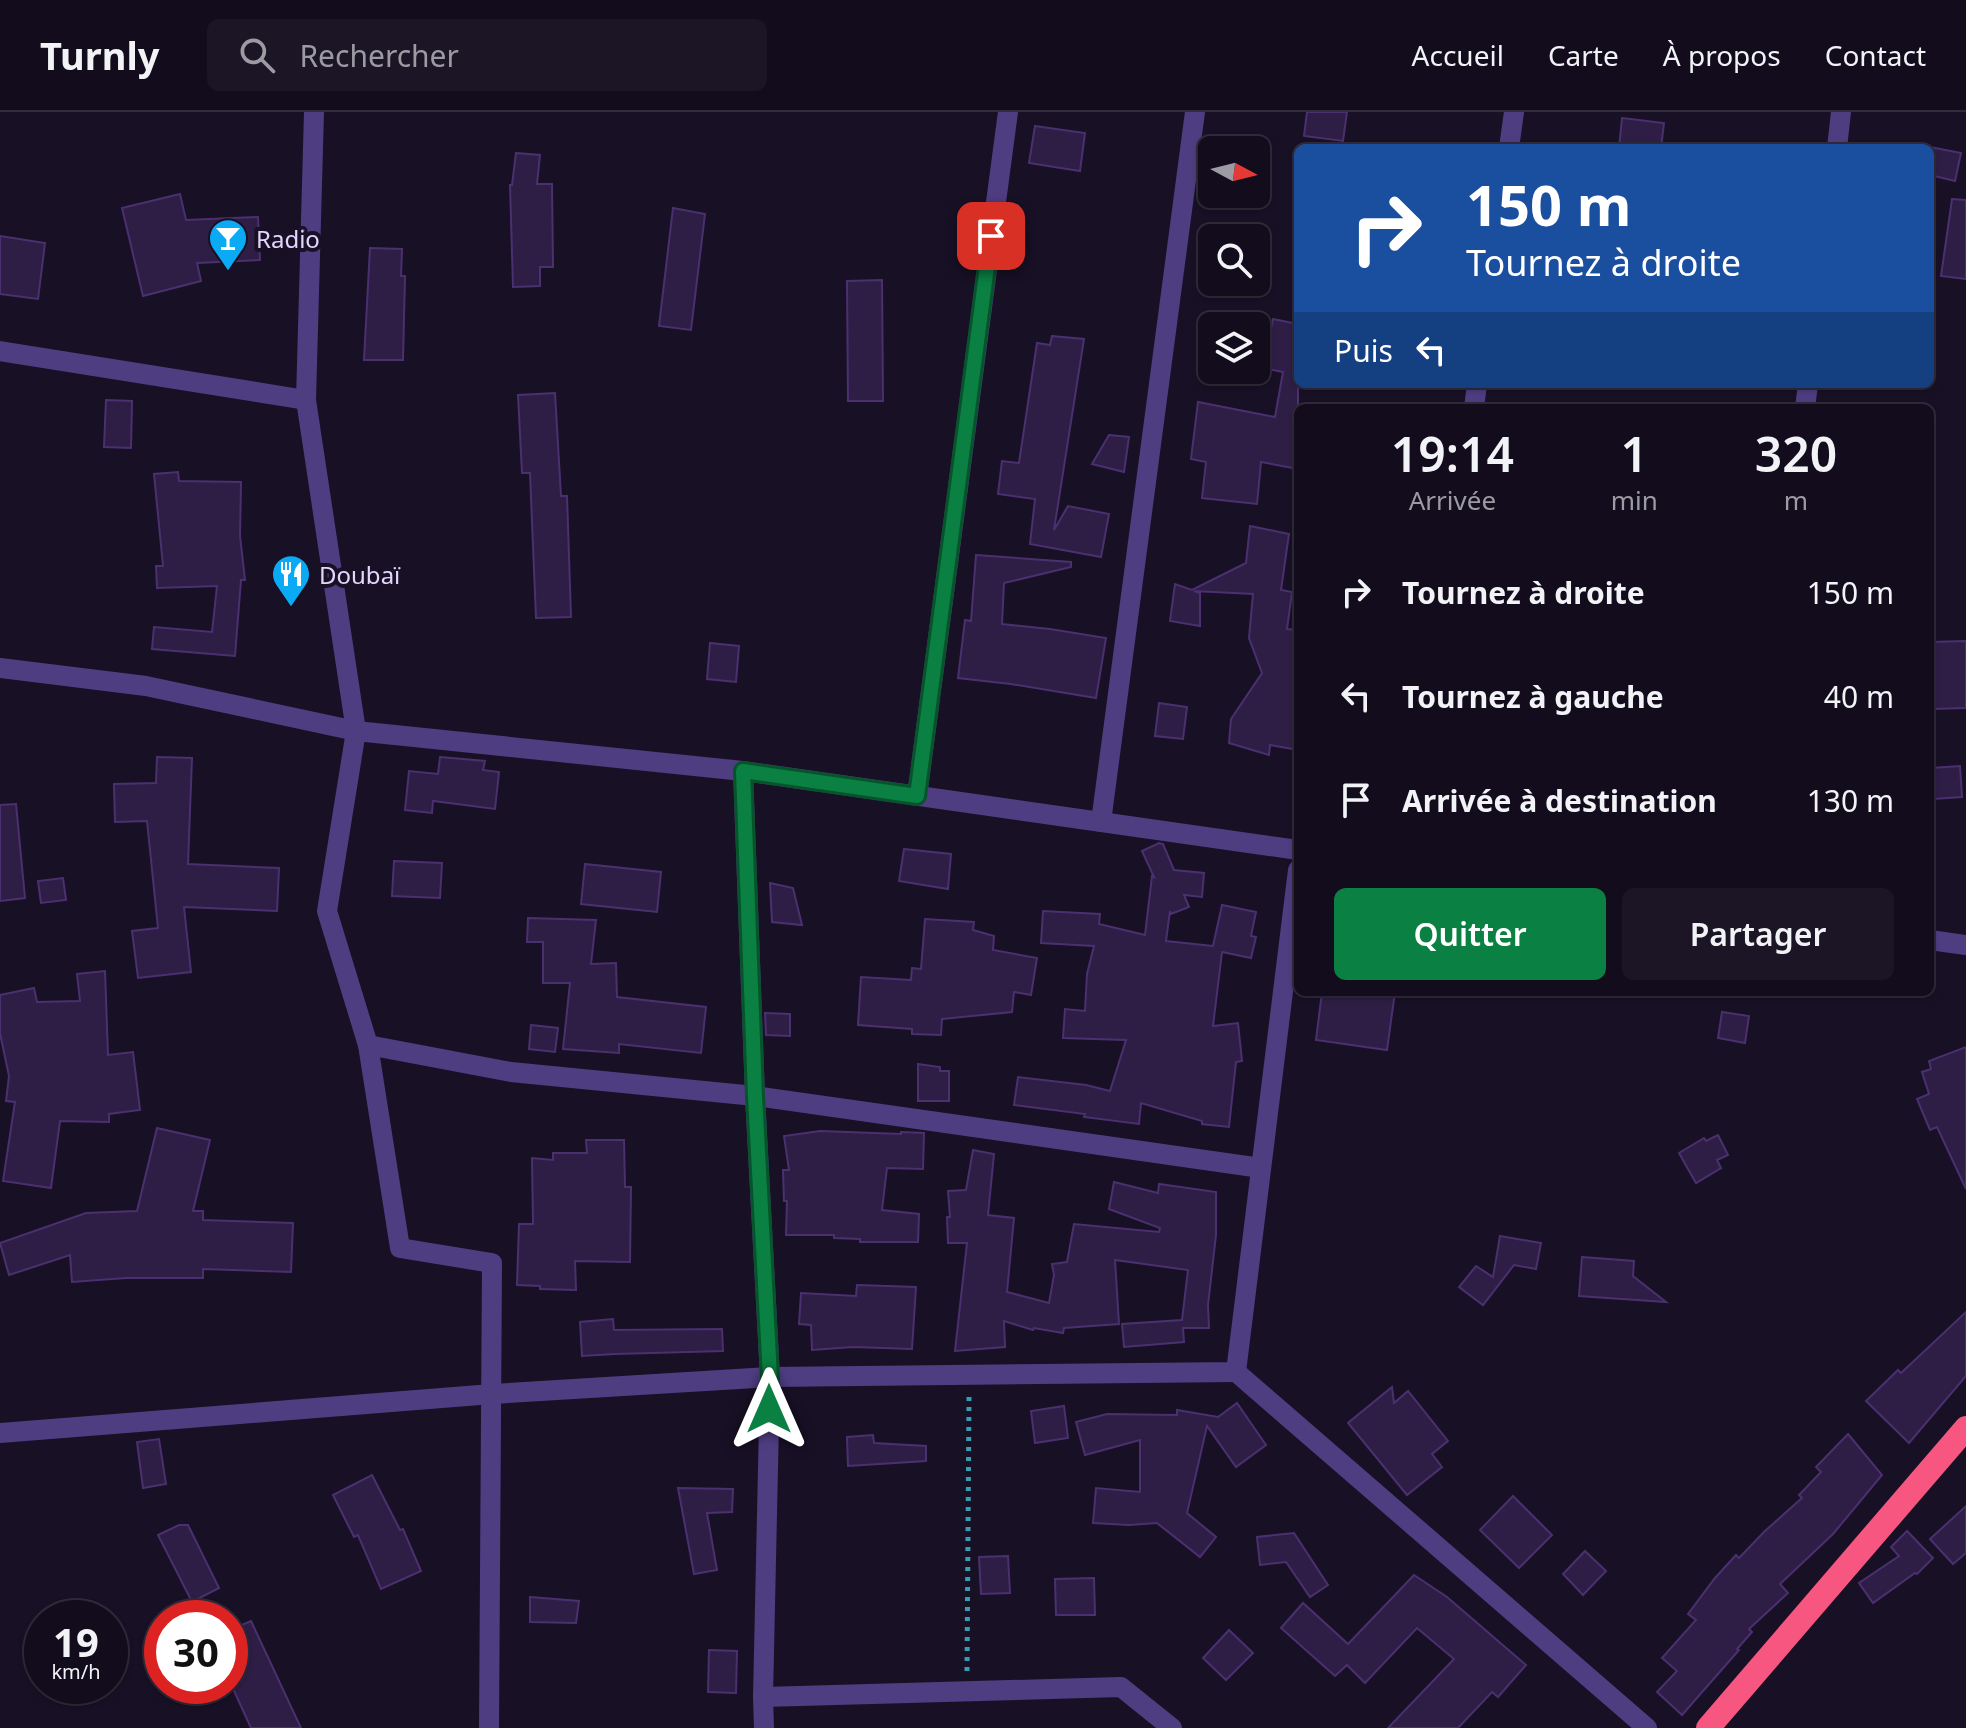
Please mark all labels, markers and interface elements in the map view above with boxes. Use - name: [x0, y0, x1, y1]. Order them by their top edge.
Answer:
- search box: [207, 19, 767, 91]
- text: Turnly: [40, 29, 159, 81]
- icon: search: [235, 33, 279, 77]
- text: Rechercher: [299, 35, 459, 76]
- text: Accueil: [1412, 36, 1504, 74]
- text: Carte: [1548, 36, 1619, 74]
- text: À propos: [1663, 36, 1781, 74]
- text: Contact: [1825, 36, 1926, 74]
- north arrow: [1198, 136, 1270, 208]
- map controls: [1198, 136, 1270, 384]
- text: 150 m: [1466, 166, 1631, 242]
- icon: right: [1334, 176, 1438, 280]
- pin: [957, 202, 1025, 270]
- icon: arrive: [969, 214, 1013, 258]
- bar icon: Radio: [207, 217, 249, 272]
- place label: Radio: [256, 222, 320, 255]
- button: search: [1198, 224, 1270, 296]
- text: Tournez à droite: [1466, 238, 1741, 287]
- button: layers: [1198, 312, 1270, 384]
- icon: left: [1409, 328, 1453, 372]
- text: Puis: [1334, 330, 1393, 371]
- text: 19:14: [1391, 421, 1514, 486]
- text: 1: [1621, 421, 1648, 486]
- text: 320: [1755, 421, 1837, 486]
- text: Arrivée: [1409, 482, 1496, 518]
- text: min: [1611, 482, 1658, 518]
- text: m: [1784, 482, 1808, 518]
- restaurant icon: Doubaï: [270, 553, 312, 608]
- place label: Doubaï: [319, 558, 401, 591]
- icon: right: [1334, 570, 1378, 614]
- text: Tournez à droite: [1402, 572, 1645, 613]
- text: 150 m: [1807, 572, 1894, 613]
- icon: left: [1334, 674, 1378, 718]
- text: Tournez à gauche: [1402, 676, 1664, 717]
- text: 40 m: [1824, 676, 1894, 717]
- icon: arrive: [1334, 778, 1378, 822]
- text: Arrivée à destination: [1402, 780, 1717, 821]
- text: 130 m: [1807, 780, 1894, 821]
- button: Quitter: [1334, 888, 1606, 980]
- button: Partager: [1622, 888, 1894, 980]
- position arrow: [727, 1367, 811, 1451]
- speed limit sign: 30: [144, 1600, 248, 1704]
- text: 19: [53, 1614, 99, 1669]
- text: km/h: [51, 1658, 101, 1685]

